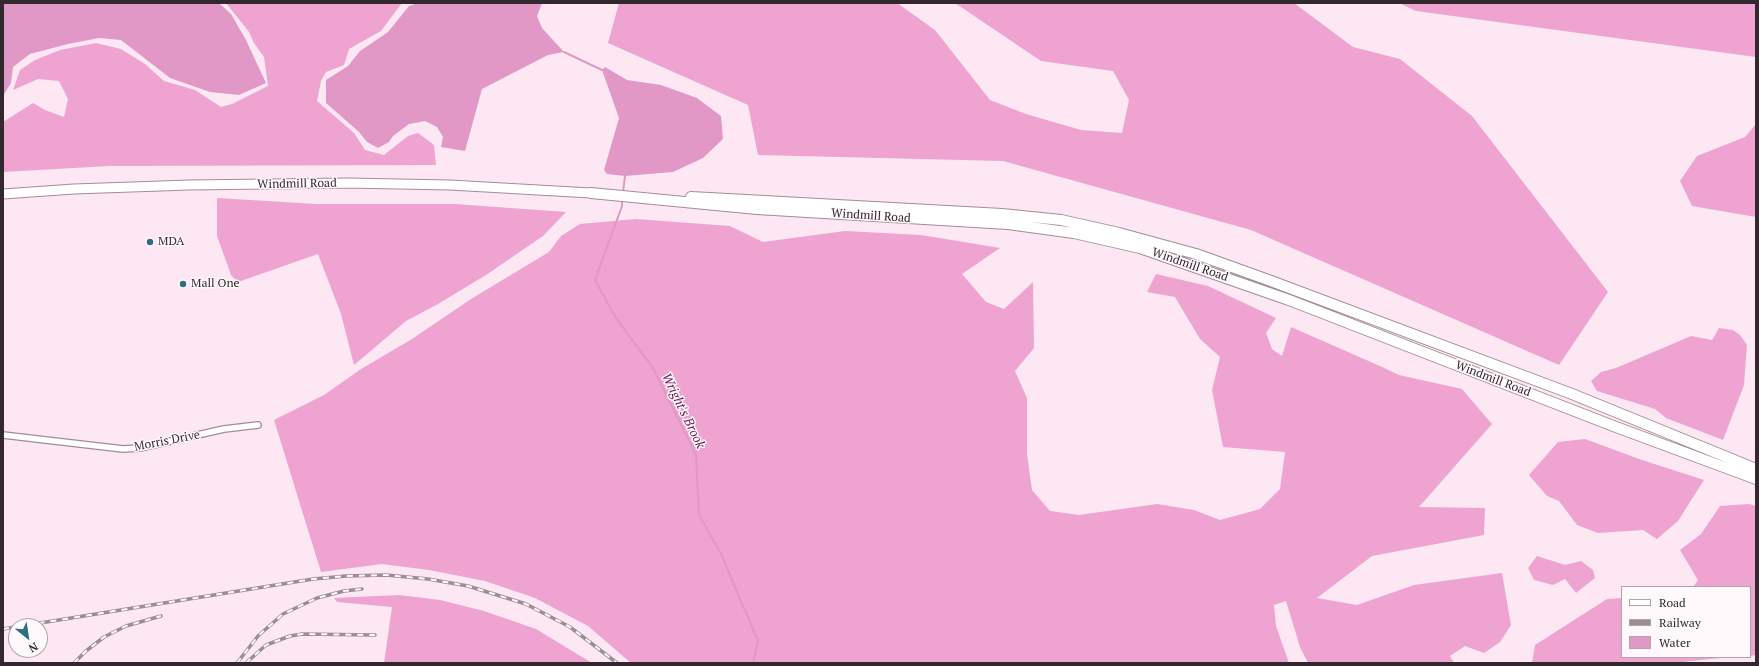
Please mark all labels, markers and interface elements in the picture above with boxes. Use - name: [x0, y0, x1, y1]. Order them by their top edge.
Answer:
- street label: Windmill Road: [257, 176, 337, 192]
- street label: Windmill Road: [831, 206, 911, 226]
- place label: MDA: [158, 235, 184, 249]
- marker: MDA: [145, 237, 155, 247]
- street label: Windmill Road: [1150, 245, 1230, 285]
- place label: Mall One: [191, 277, 240, 291]
- marker: Mall One: [178, 279, 188, 289]
- street label: Windmill Road: [1453, 358, 1533, 400]
- water label: Wright's Brook: [658, 371, 708, 451]
- street label: Morris Drive: [133, 428, 201, 454]
- legend: [1621, 586, 1751, 658]
- text: Road: [1659, 595, 1686, 610]
- text: Railway: [1659, 615, 1701, 630]
- north arrow: [8, 618, 48, 658]
- text: Water: [1659, 635, 1691, 650]
- text: N: [26, 639, 41, 656]

